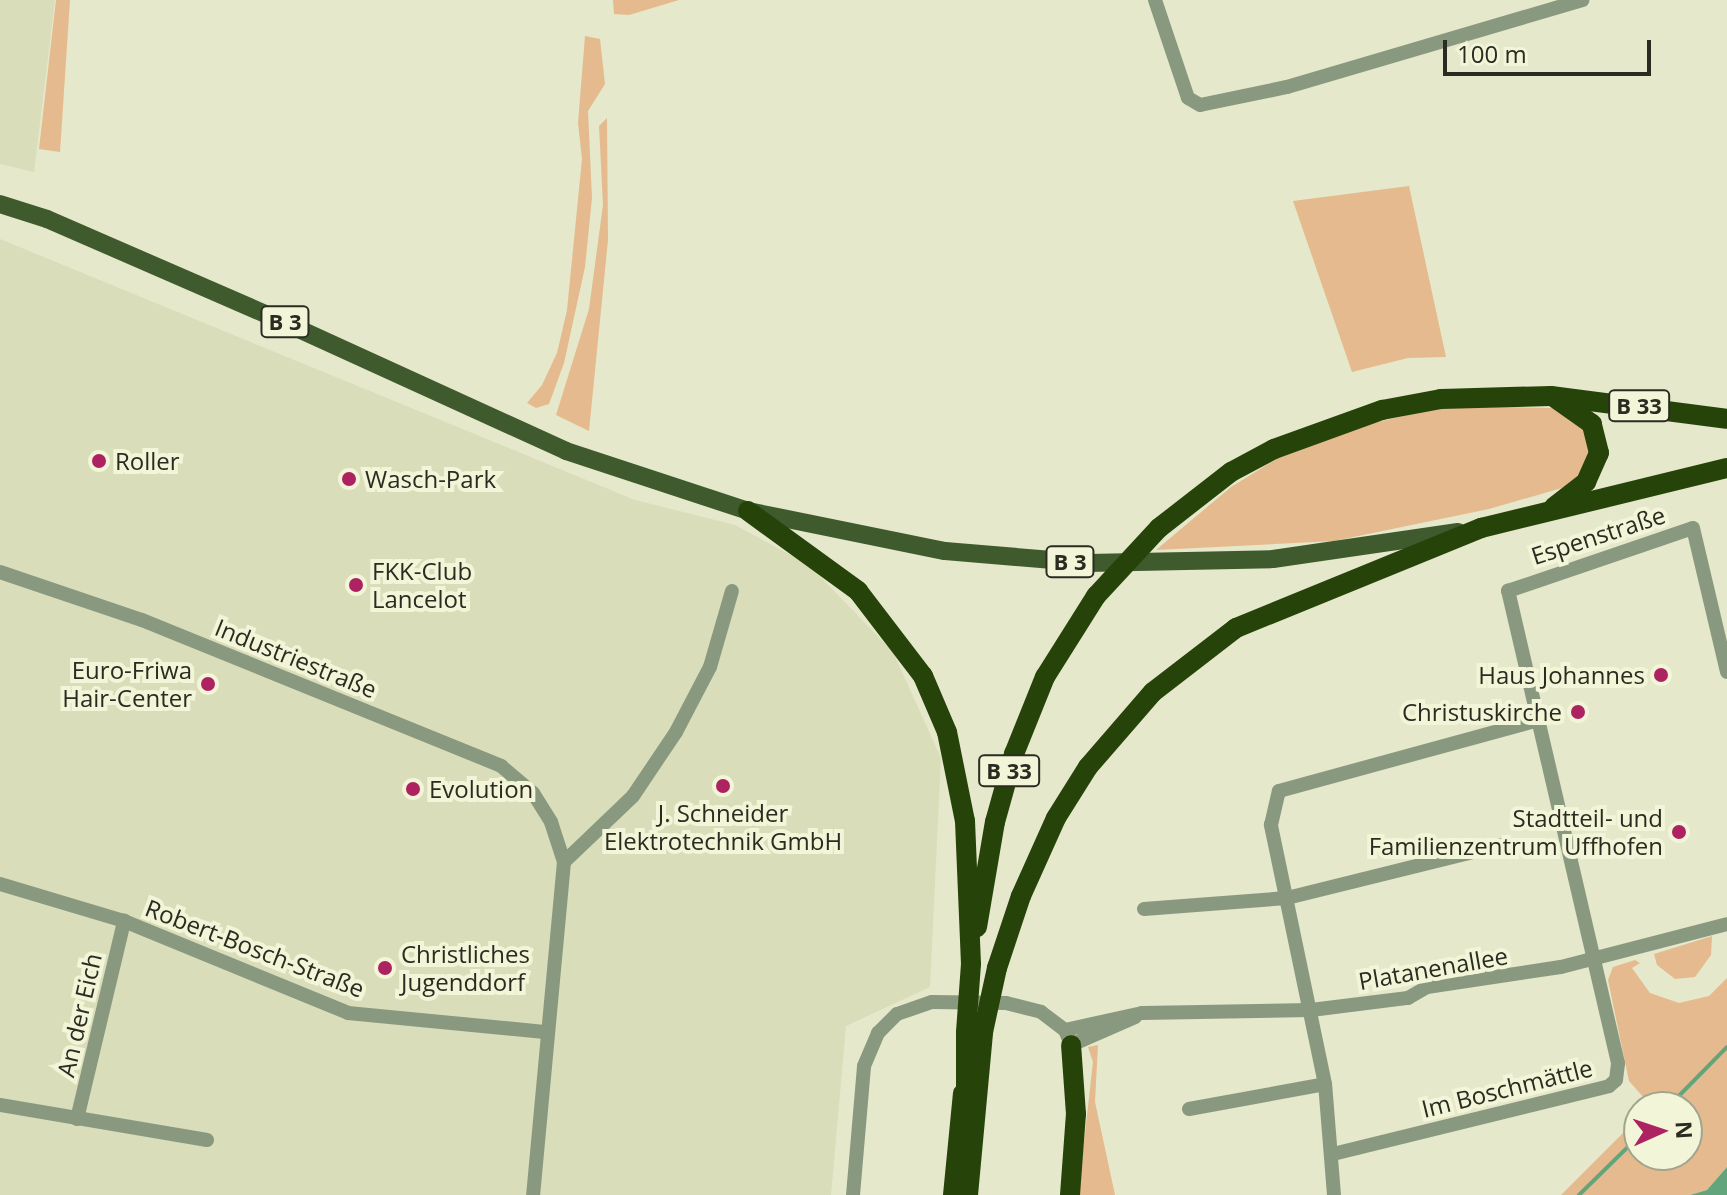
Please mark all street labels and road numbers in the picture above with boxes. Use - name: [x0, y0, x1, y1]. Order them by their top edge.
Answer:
- road number: B 3: [259, 304, 311, 340]
- road number: B 33: [1607, 388, 1671, 424]
- street label: Espenstraße: [1527, 500, 1669, 570]
- road number: B 3: [1044, 544, 1096, 580]
- street label: Industriestraße: [211, 612, 381, 704]
- road number: B 33: [977, 753, 1041, 789]
- street label: Robert-Bosch-Straße: [142, 893, 368, 1003]
- street label: Platanenallee: [1356, 941, 1510, 995]
- street label: An der Eich: [51, 950, 107, 1080]
- street label: Im Boschmättle: [1419, 1053, 1595, 1123]

